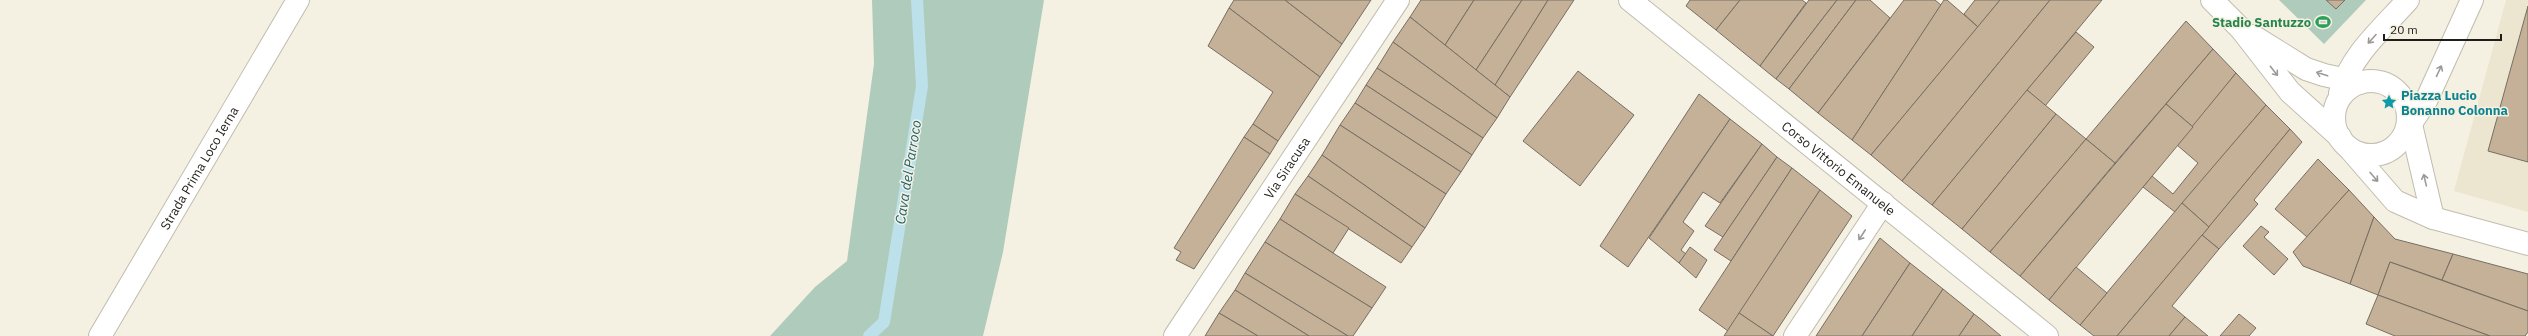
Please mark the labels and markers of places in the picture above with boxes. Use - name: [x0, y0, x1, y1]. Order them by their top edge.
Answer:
- sports icon: Stadio Santuzzo: [2314, 13, 2332, 31]
- place label: Stadio Santuzzo: [2212, 14, 2311, 31]
- place label: Piazza Lucio Bonanno Colonna: [2401, 87, 2508, 119]
- place icon: Piazza Lucio Bonanno Colonna: [2380, 93, 2398, 111]

